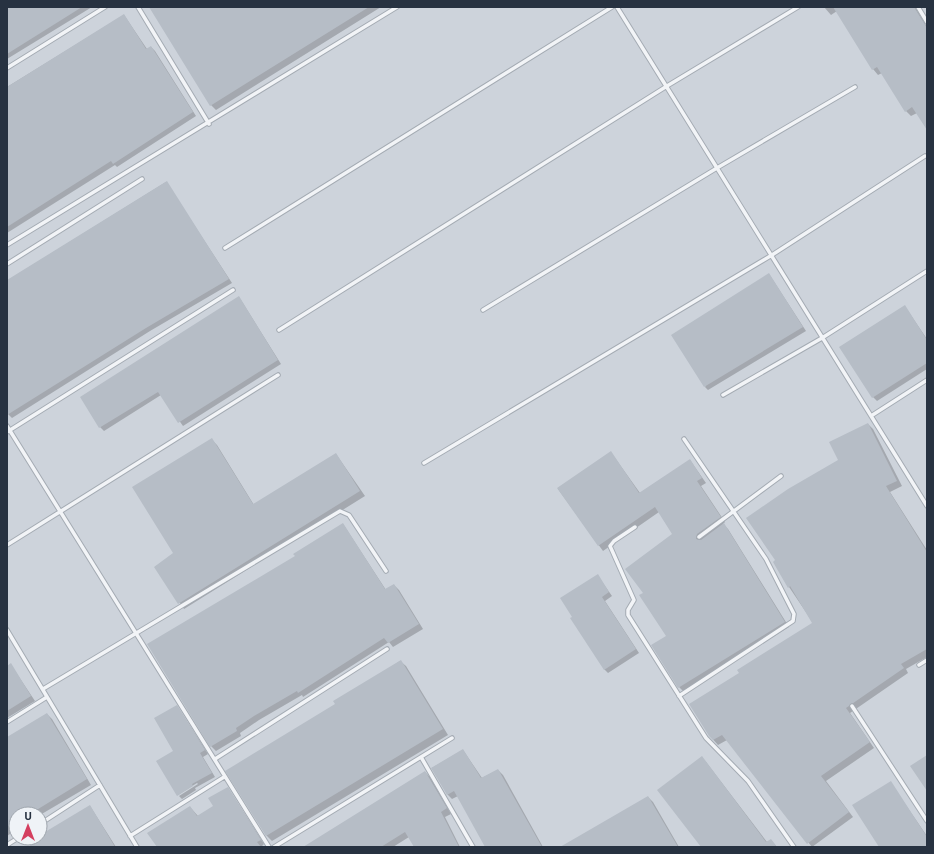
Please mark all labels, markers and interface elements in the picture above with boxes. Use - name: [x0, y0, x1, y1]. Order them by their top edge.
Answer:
- north arrow: [8, 806, 48, 846]
- text: U: [24, 810, 32, 823]

